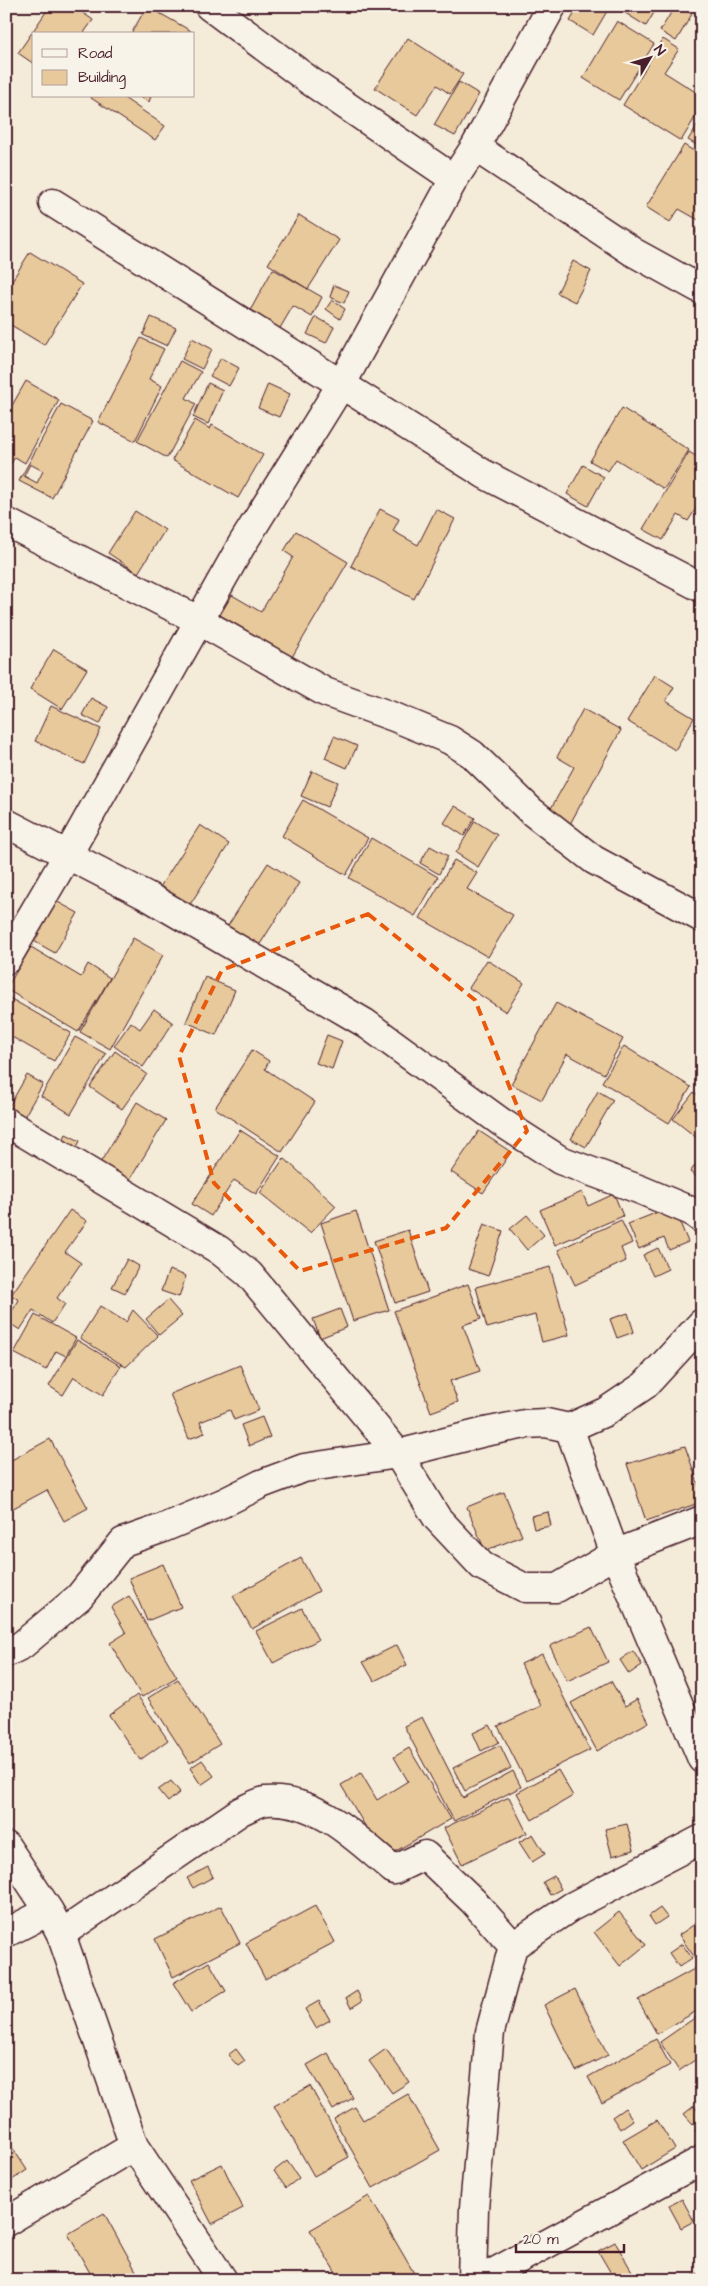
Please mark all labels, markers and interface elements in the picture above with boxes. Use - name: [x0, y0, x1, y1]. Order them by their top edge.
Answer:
- legend: [32, 32, 195, 98]
- north arrow: [626, 32, 676, 82]
- text: N: [649, 41, 670, 60]
- text: Road: [78, 43, 113, 64]
- text: Building: [78, 67, 126, 89]
- scale bar: [516, 2221, 623, 2253]
- text: 20 m: [523, 2229, 559, 2250]

